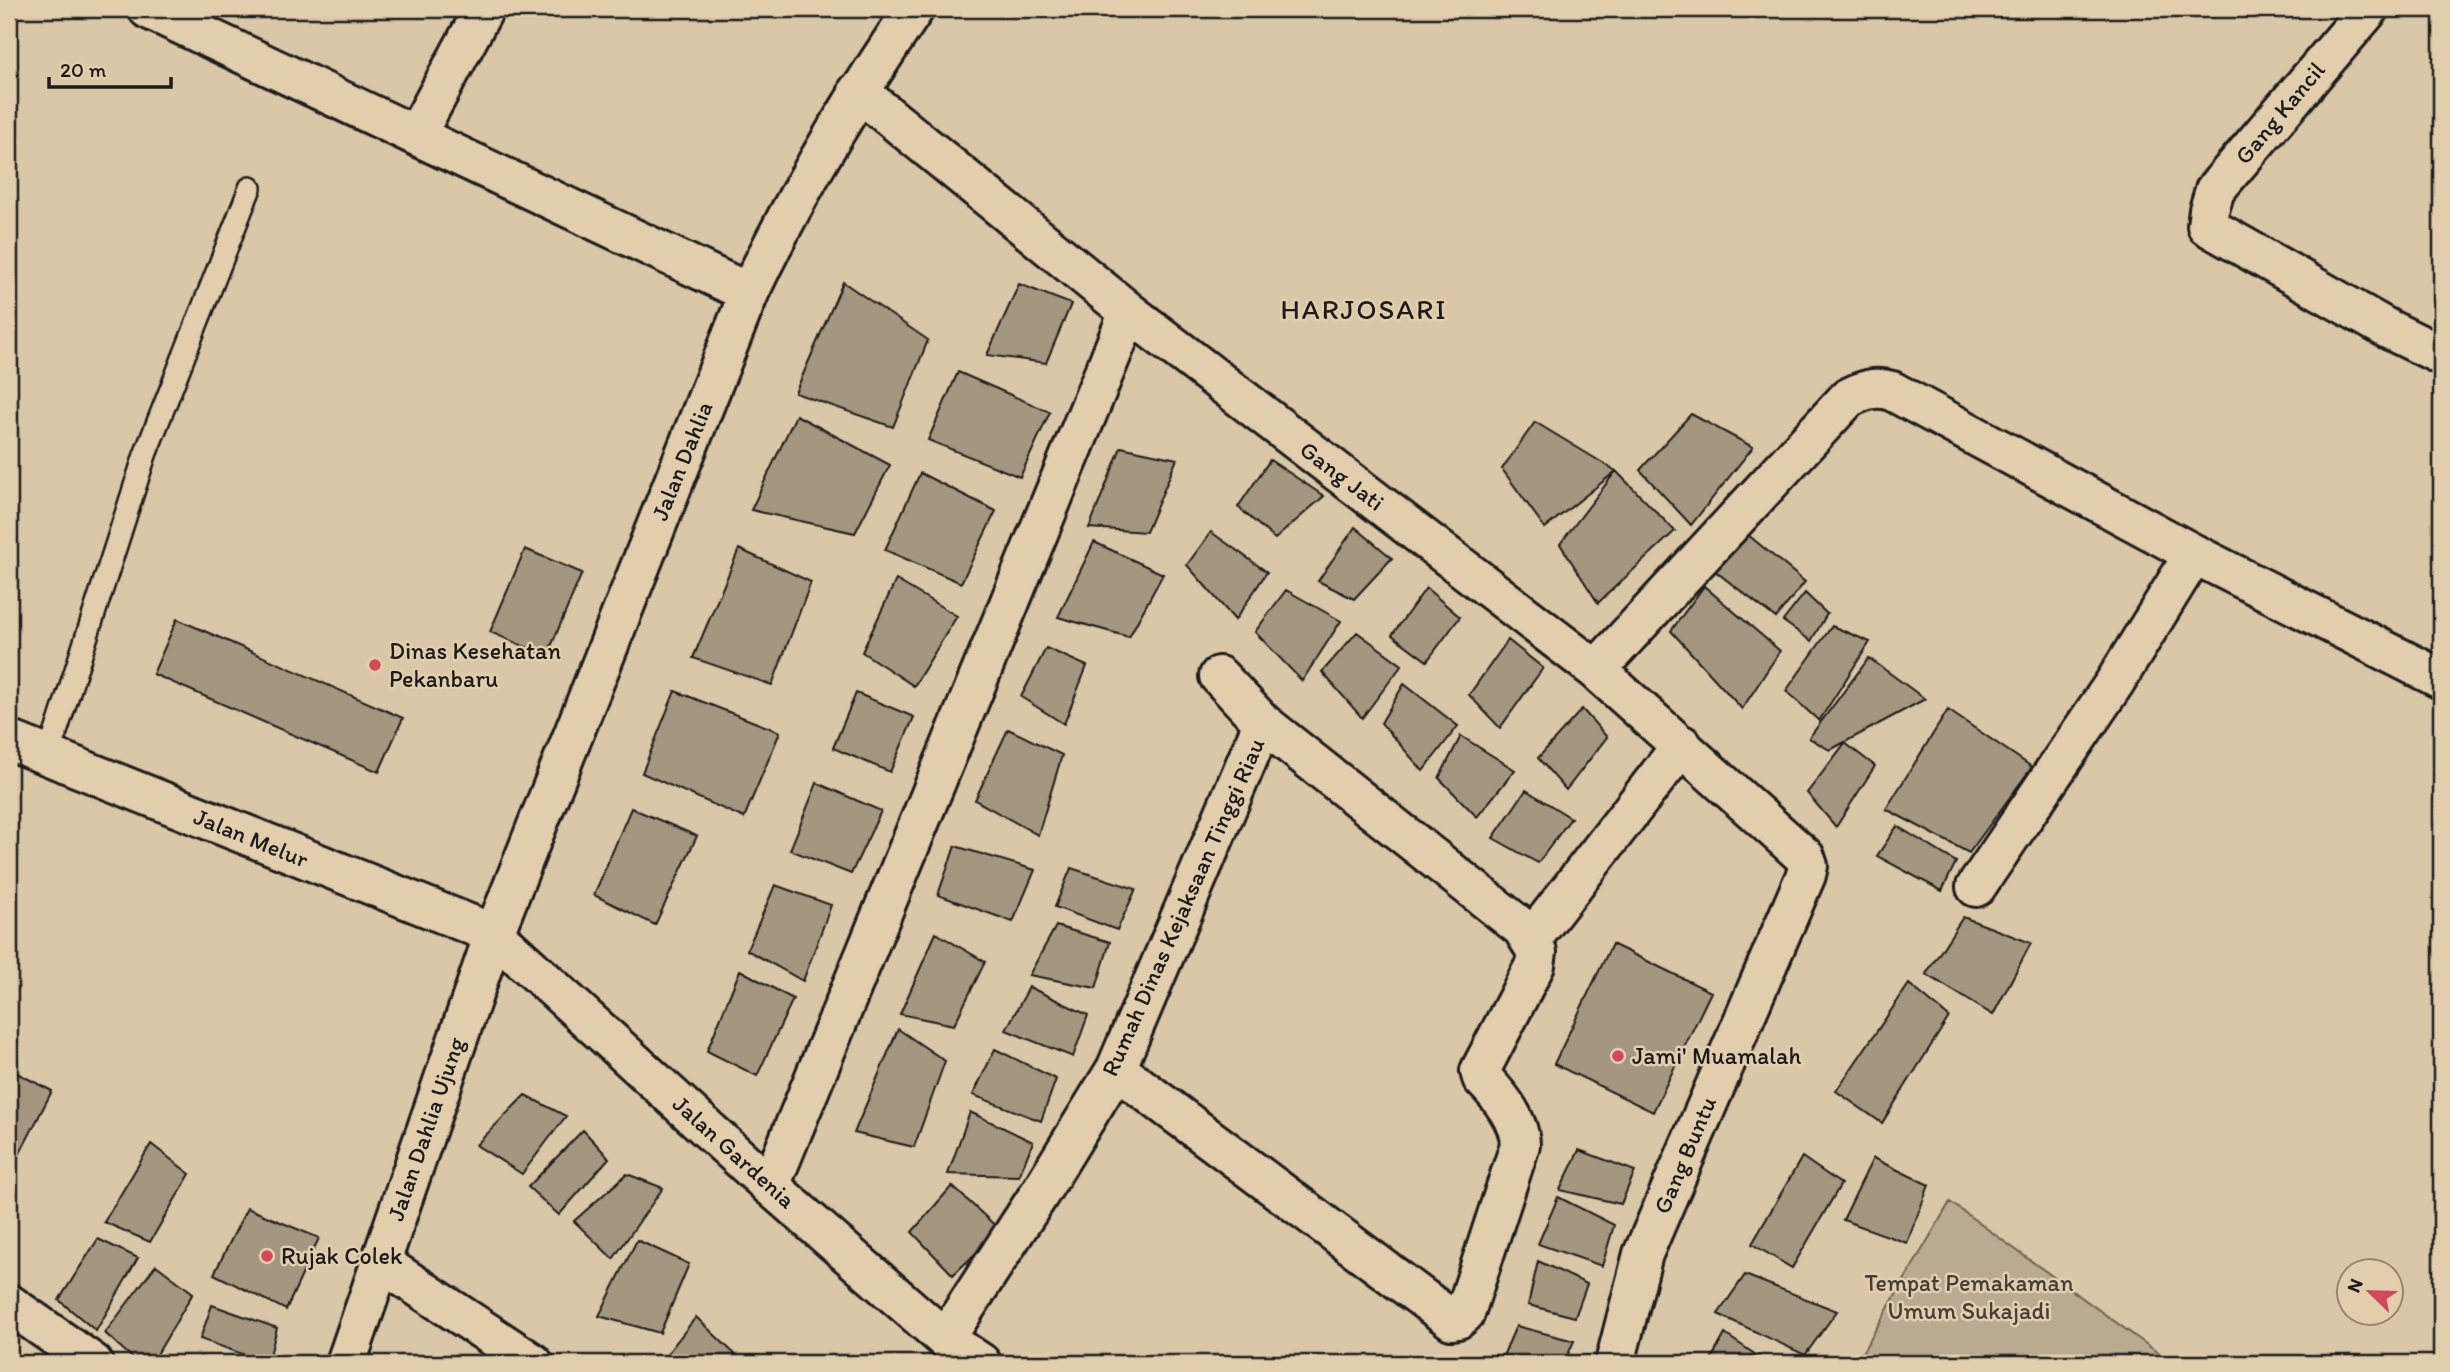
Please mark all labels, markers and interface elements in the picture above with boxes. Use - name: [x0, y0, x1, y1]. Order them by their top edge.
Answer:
- scale bar: [49, 46, 172, 90]
- street label: Gang Kancil: [2228, 55, 2331, 170]
- text: 20 m: [60, 57, 107, 82]
- district label: HARJOSARI: [1280, 292, 1448, 326]
- street label: Jalan Dahlia: [645, 397, 719, 525]
- street label: Gang Jati: [1294, 434, 1390, 517]
- place label: Dinas Kesehatan Pekanbaru: [389, 636, 561, 693]
- marker: Dinas Kesehatan Pekanbaru: [367, 657, 383, 673]
- street label: Rumah Dinas Kejaksaan Tinggi Riau: [1095, 733, 1270, 1080]
- street label: Jalan Melur: [190, 801, 313, 874]
- street label: Jalan Dahlia Ujung: [381, 1033, 471, 1224]
- place label: Jami' Muamalah: [1632, 1041, 1801, 1070]
- marker: Jami' Muamalah: [1610, 1048, 1626, 1064]
- street label: Jalan Gardenia: [667, 1089, 802, 1215]
- street label: Gang Buntu: [1647, 1092, 1722, 1218]
- place label: Rujak Colek: [281, 1241, 403, 1270]
- marker: Rujak Colek: [259, 1248, 275, 1264]
- north arrow: [2334, 1256, 2404, 1326]
- park label: Tempat Pemakaman Umum Sukajadi: [1864, 1268, 2074, 1325]
- text: N: [2342, 1275, 2368, 1296]

